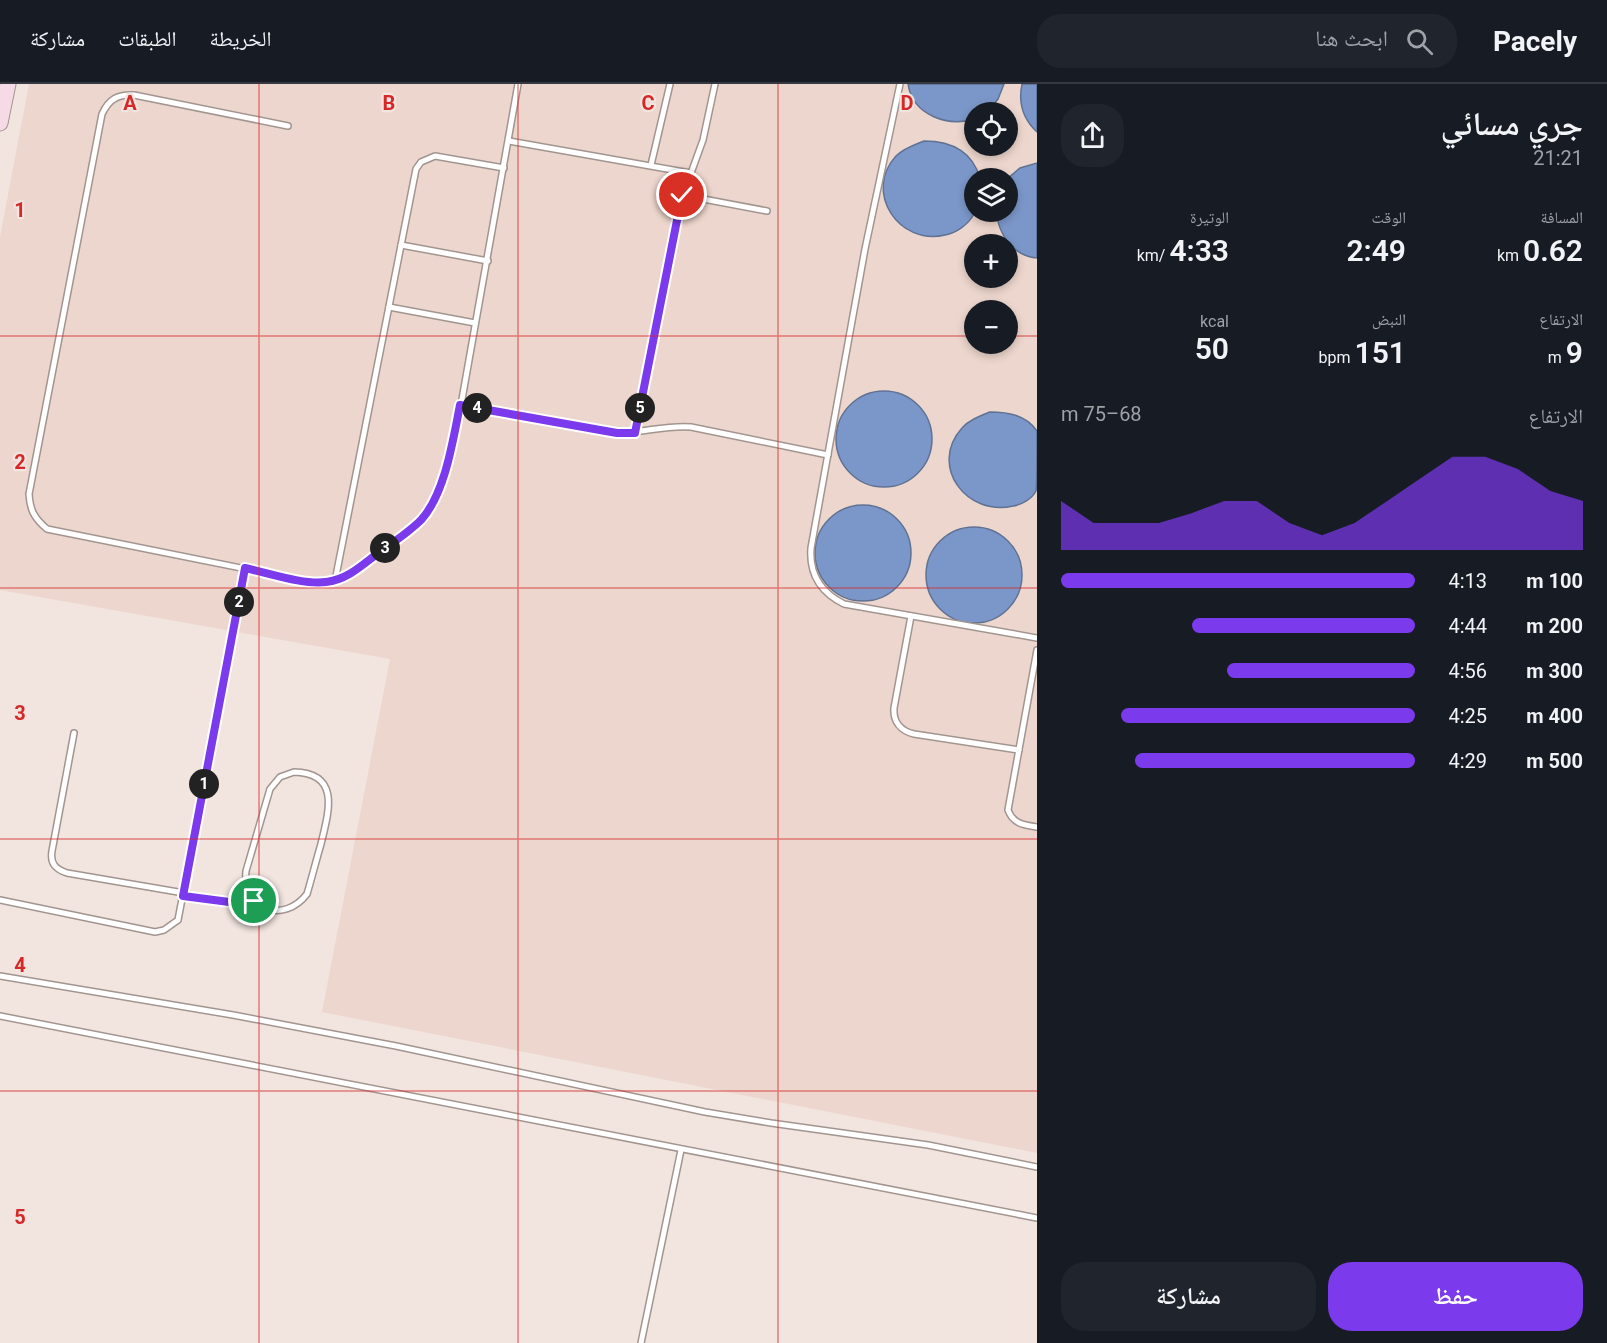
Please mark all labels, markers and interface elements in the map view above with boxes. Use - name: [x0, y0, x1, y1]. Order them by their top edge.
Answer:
- search box: [1037, 14, 1457, 68]
- icon: search: [1403, 25, 1436, 58]
- text: Pacely: [1493, 25, 1577, 58]
- text: ابحث هنا: [1315, 26, 1388, 51]
- text: مشاركة: [30, 27, 85, 51]
- text: الطبقات: [118, 27, 177, 51]
- text: الخريطة: [210, 27, 271, 51]
- text: A: [123, 91, 137, 115]
- text: B: [383, 91, 395, 115]
- text: C: [641, 91, 655, 115]
- text: D: [901, 91, 914, 115]
- map controls: [964, 102, 1018, 354]
- button: locate: [964, 102, 1018, 156]
- button: share: [1061, 104, 1124, 167]
- text: جري مسائي: [1441, 104, 1583, 143]
- text: 21:21: [1533, 146, 1583, 170]
- button: layers: [964, 168, 1018, 222]
- pin: [656, 169, 707, 220]
- icon: check: [665, 178, 698, 211]
- text: 1: [14, 198, 26, 222]
- text: الوتيرة: [1190, 208, 1229, 227]
- text: الوقت: [1372, 208, 1406, 227]
- text: المسافة: [1541, 208, 1583, 227]
- text: 4:33: [1169, 233, 1229, 268]
- text: 2:49: [1346, 233, 1406, 268]
- text: 0.62: [1523, 233, 1583, 268]
- button: +: [964, 234, 1018, 288]
- text: /km: [1137, 246, 1169, 265]
- text: km: [1497, 246, 1523, 265]
- button: −: [964, 300, 1018, 354]
- text: النبض: [1372, 310, 1406, 329]
- text: الارتفاع: [1539, 310, 1583, 329]
- text: kcal: [1200, 312, 1229, 331]
- text: 50: [1195, 331, 1229, 366]
- text: 151: [1355, 335, 1406, 370]
- text: 9: [1566, 335, 1583, 370]
- text: bpm: [1319, 348, 1355, 367]
- text: m: [1548, 348, 1566, 367]
- pin: 4: [462, 393, 492, 423]
- pin: 5: [625, 393, 655, 423]
- text: 4: [472, 398, 482, 417]
- text: 5: [635, 398, 645, 417]
- text: 68–75 m: [1061, 402, 1142, 426]
- text: الارتفاع: [1528, 404, 1583, 428]
- text: 2: [14, 450, 26, 474]
- pin: 3: [370, 533, 400, 563]
- text: 3: [380, 538, 390, 557]
- text: 4:13: [1448, 569, 1487, 593]
- text: 100 m: [1526, 569, 1583, 593]
- pin: 2: [224, 587, 254, 617]
- text: 2: [234, 592, 244, 611]
- text: 4:44: [1448, 614, 1487, 638]
- text: 200 m: [1526, 614, 1583, 638]
- text: 4:56: [1448, 659, 1487, 683]
- text: 300 m: [1526, 659, 1583, 683]
- text: 3: [14, 701, 26, 725]
- text: 4:25: [1448, 704, 1487, 728]
- text: 400 m: [1526, 704, 1583, 728]
- text: 4:29: [1448, 749, 1487, 773]
- text: 500 m: [1526, 749, 1583, 773]
- pin: 1: [189, 769, 219, 799]
- text: 1: [199, 774, 209, 793]
- pin: [228, 875, 279, 926]
- icon: arrive: [237, 884, 270, 917]
- text: 4: [14, 953, 26, 977]
- text: 5: [14, 1205, 26, 1229]
- button: مشاركة: [1061, 1262, 1316, 1331]
- button: حفظ: [1328, 1262, 1583, 1331]

